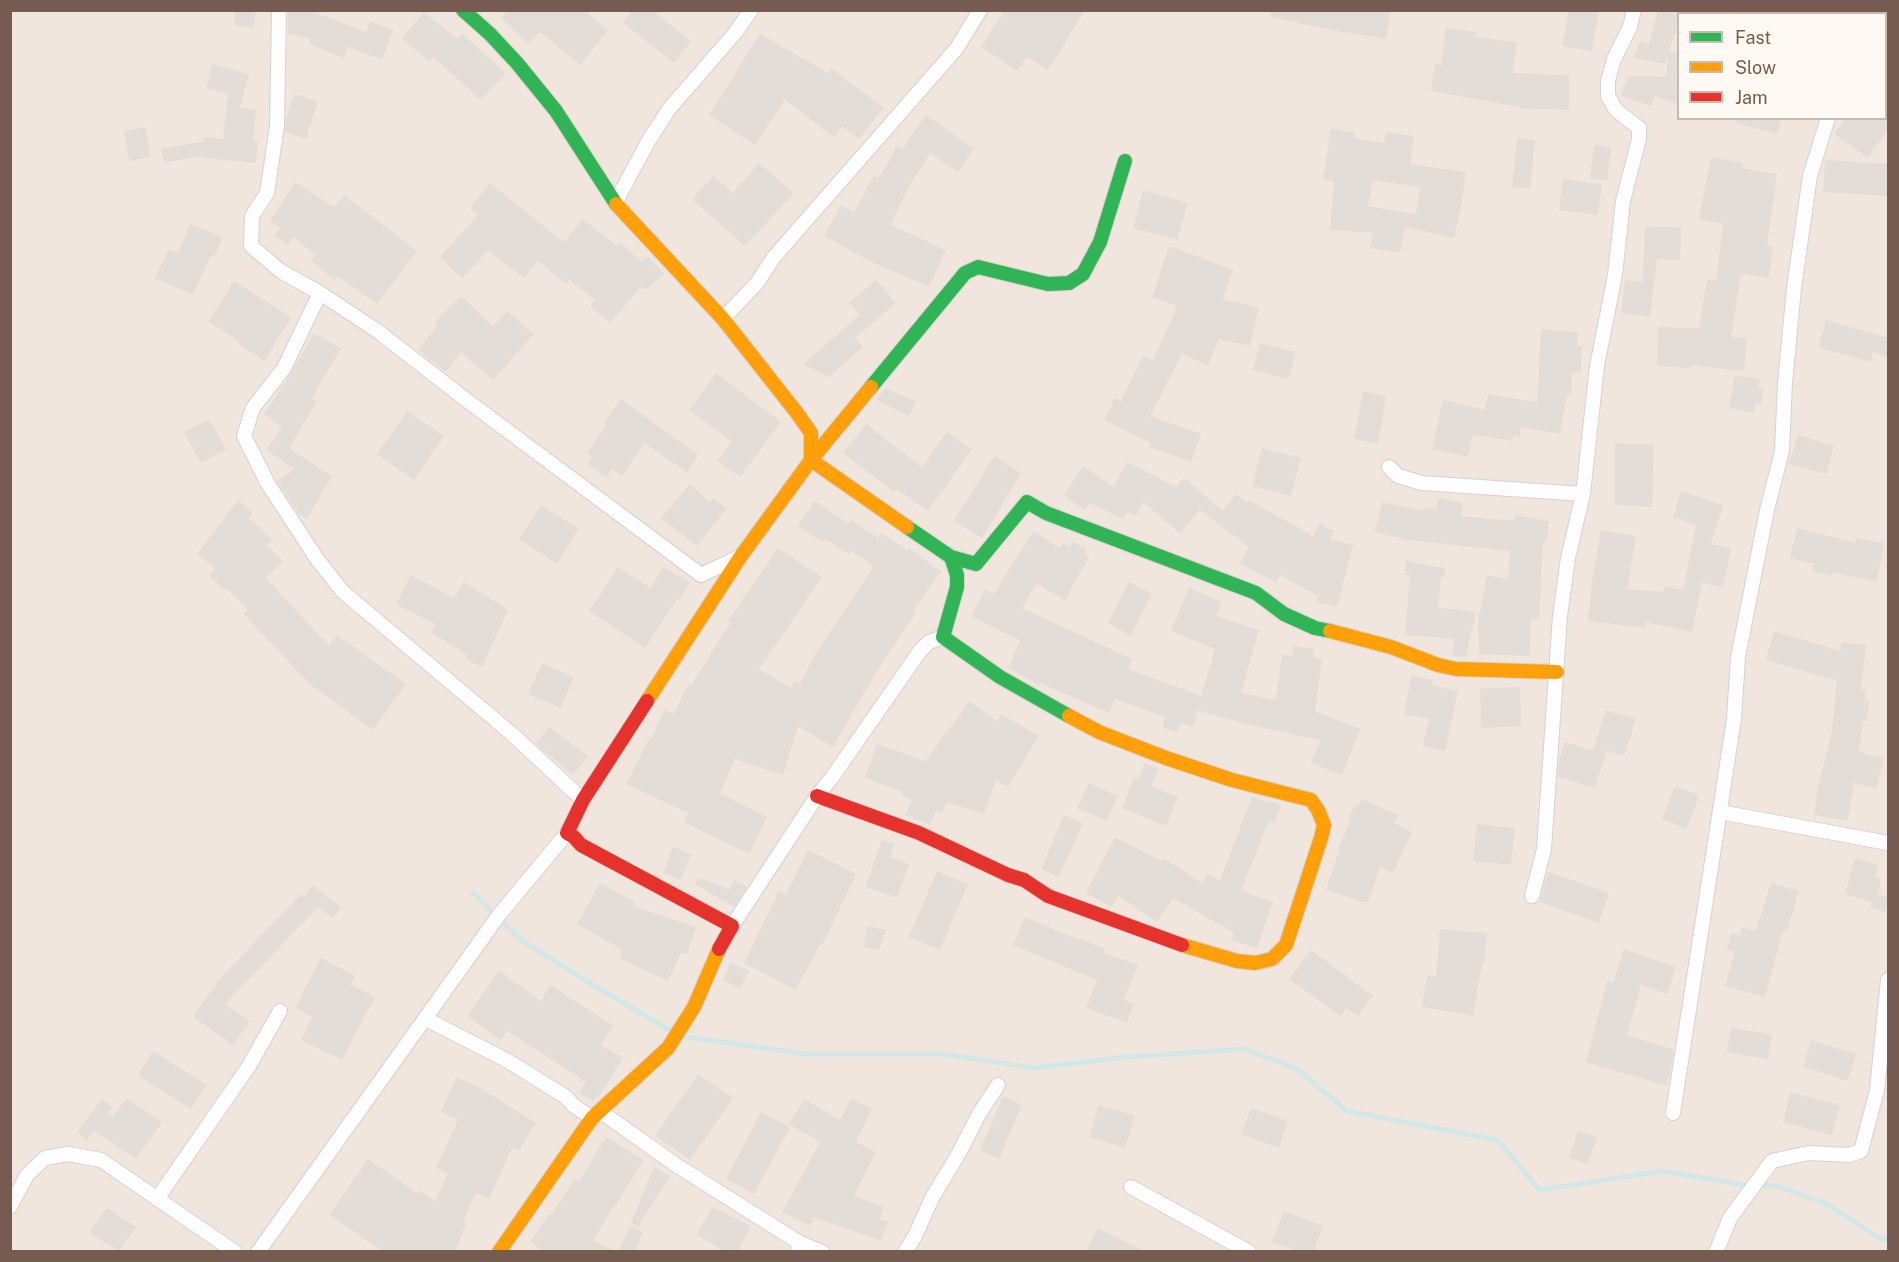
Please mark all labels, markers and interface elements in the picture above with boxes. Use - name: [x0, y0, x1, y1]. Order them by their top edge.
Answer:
- legend: [1677, 12, 1887, 120]
- text: Fast: [1735, 27, 1771, 48]
- text: Slow: [1735, 57, 1776, 78]
- text: Jam: [1735, 87, 1768, 108]

